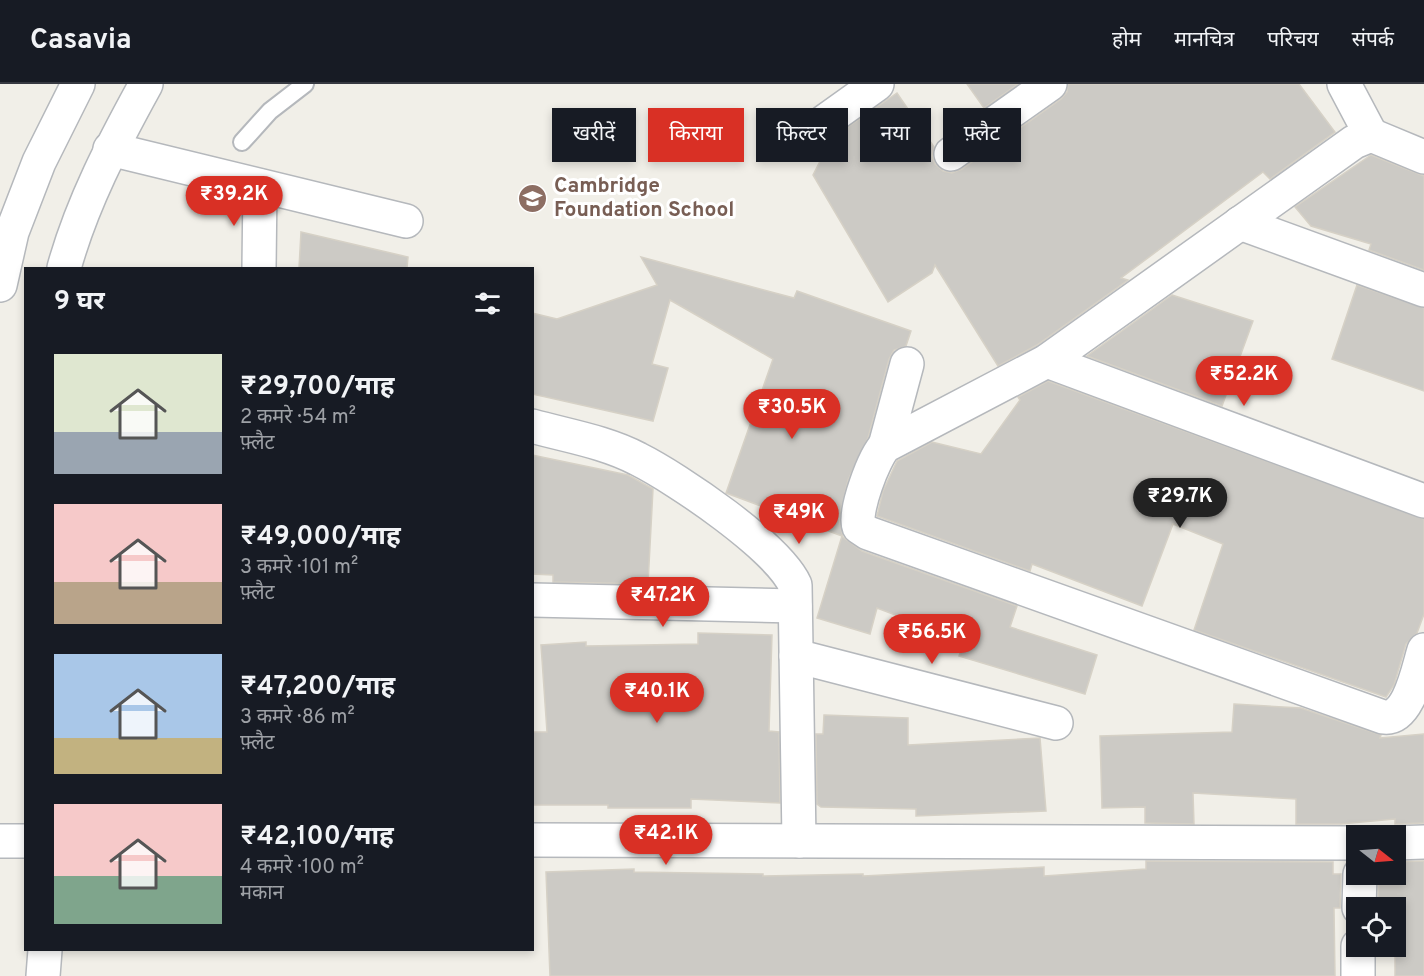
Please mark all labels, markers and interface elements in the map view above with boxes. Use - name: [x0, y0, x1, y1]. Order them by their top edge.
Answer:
- text: Casavia: [30, 23, 132, 59]
- text: होम: [1112, 27, 1141, 54]
- text: मानचित्र: [1174, 27, 1234, 54]
- text: परिचय: [1267, 27, 1319, 54]
- text: संपर्क: [1352, 27, 1394, 54]
- chip: खरीदें: [552, 108, 636, 162]
- chip: किराया: [648, 108, 744, 162]
- chip: फ़िल्टर: [756, 108, 848, 162]
- chip: नया: [860, 108, 931, 162]
- chip: फ़्लैट: [943, 108, 1021, 162]
- place label: Cambridge Foundation School: [554, 173, 734, 224]
- pin: ₹39.2K: [185, 176, 283, 227]
- text: ₹39.2K: [200, 182, 268, 208]
- school or university icon: Cambridge Foundation School: [517, 182, 549, 214]
- text: 9 घर: [54, 286, 105, 319]
- icon: filters: [471, 287, 504, 320]
- pin: ₹52.2K: [1195, 356, 1293, 407]
- text: ₹52.2K: [1210, 362, 1278, 388]
- text: ₹29,700/माह: [240, 371, 394, 404]
- icon: home: [102, 378, 174, 450]
- pin: ₹30.5K: [743, 389, 841, 440]
- text: ₹30.5K: [757, 395, 827, 421]
- text: 2 कमरे · 54 m²: [240, 405, 356, 431]
- text: फ़्लैट: [240, 431, 275, 457]
- pin: ₹29.7K: [1131, 478, 1229, 529]
- text: ₹29.7K: [1147, 484, 1213, 510]
- pin: ₹49K: [763, 494, 835, 545]
- text: ₹49K: [773, 500, 825, 526]
- text: ₹49,000/माह: [240, 521, 401, 554]
- icon: home: [102, 528, 174, 600]
- text: 3 कमरे · 101 m²: [240, 555, 358, 581]
- pin: ₹47.2K: [614, 577, 712, 628]
- text: फ़्लैट: [240, 581, 275, 607]
- text: ₹47.2K: [630, 583, 696, 609]
- pin: ₹56.5K: [883, 614, 981, 665]
- text: ₹56.5K: [898, 620, 966, 646]
- text: ₹47,200/माह: [240, 671, 395, 704]
- pin: ₹40.1K: [608, 673, 706, 724]
- icon: home: [102, 678, 174, 750]
- text: ₹40.1K: [624, 679, 690, 705]
- text: 3 कमरे · 86 m²: [240, 705, 355, 731]
- text: फ़्लैट: [240, 731, 275, 757]
- pin: ₹42.1K: [617, 815, 715, 866]
- text: ₹42,100/माह: [240, 821, 394, 854]
- text: ₹42.1K: [633, 821, 699, 847]
- north arrow: [1346, 825, 1406, 885]
- map controls: [1346, 825, 1406, 957]
- icon: home: [102, 828, 174, 900]
- text: 4 कमरे · 100 m²: [240, 855, 364, 881]
- text: मकान: [240, 881, 284, 907]
- button: locate: [1346, 897, 1406, 957]

